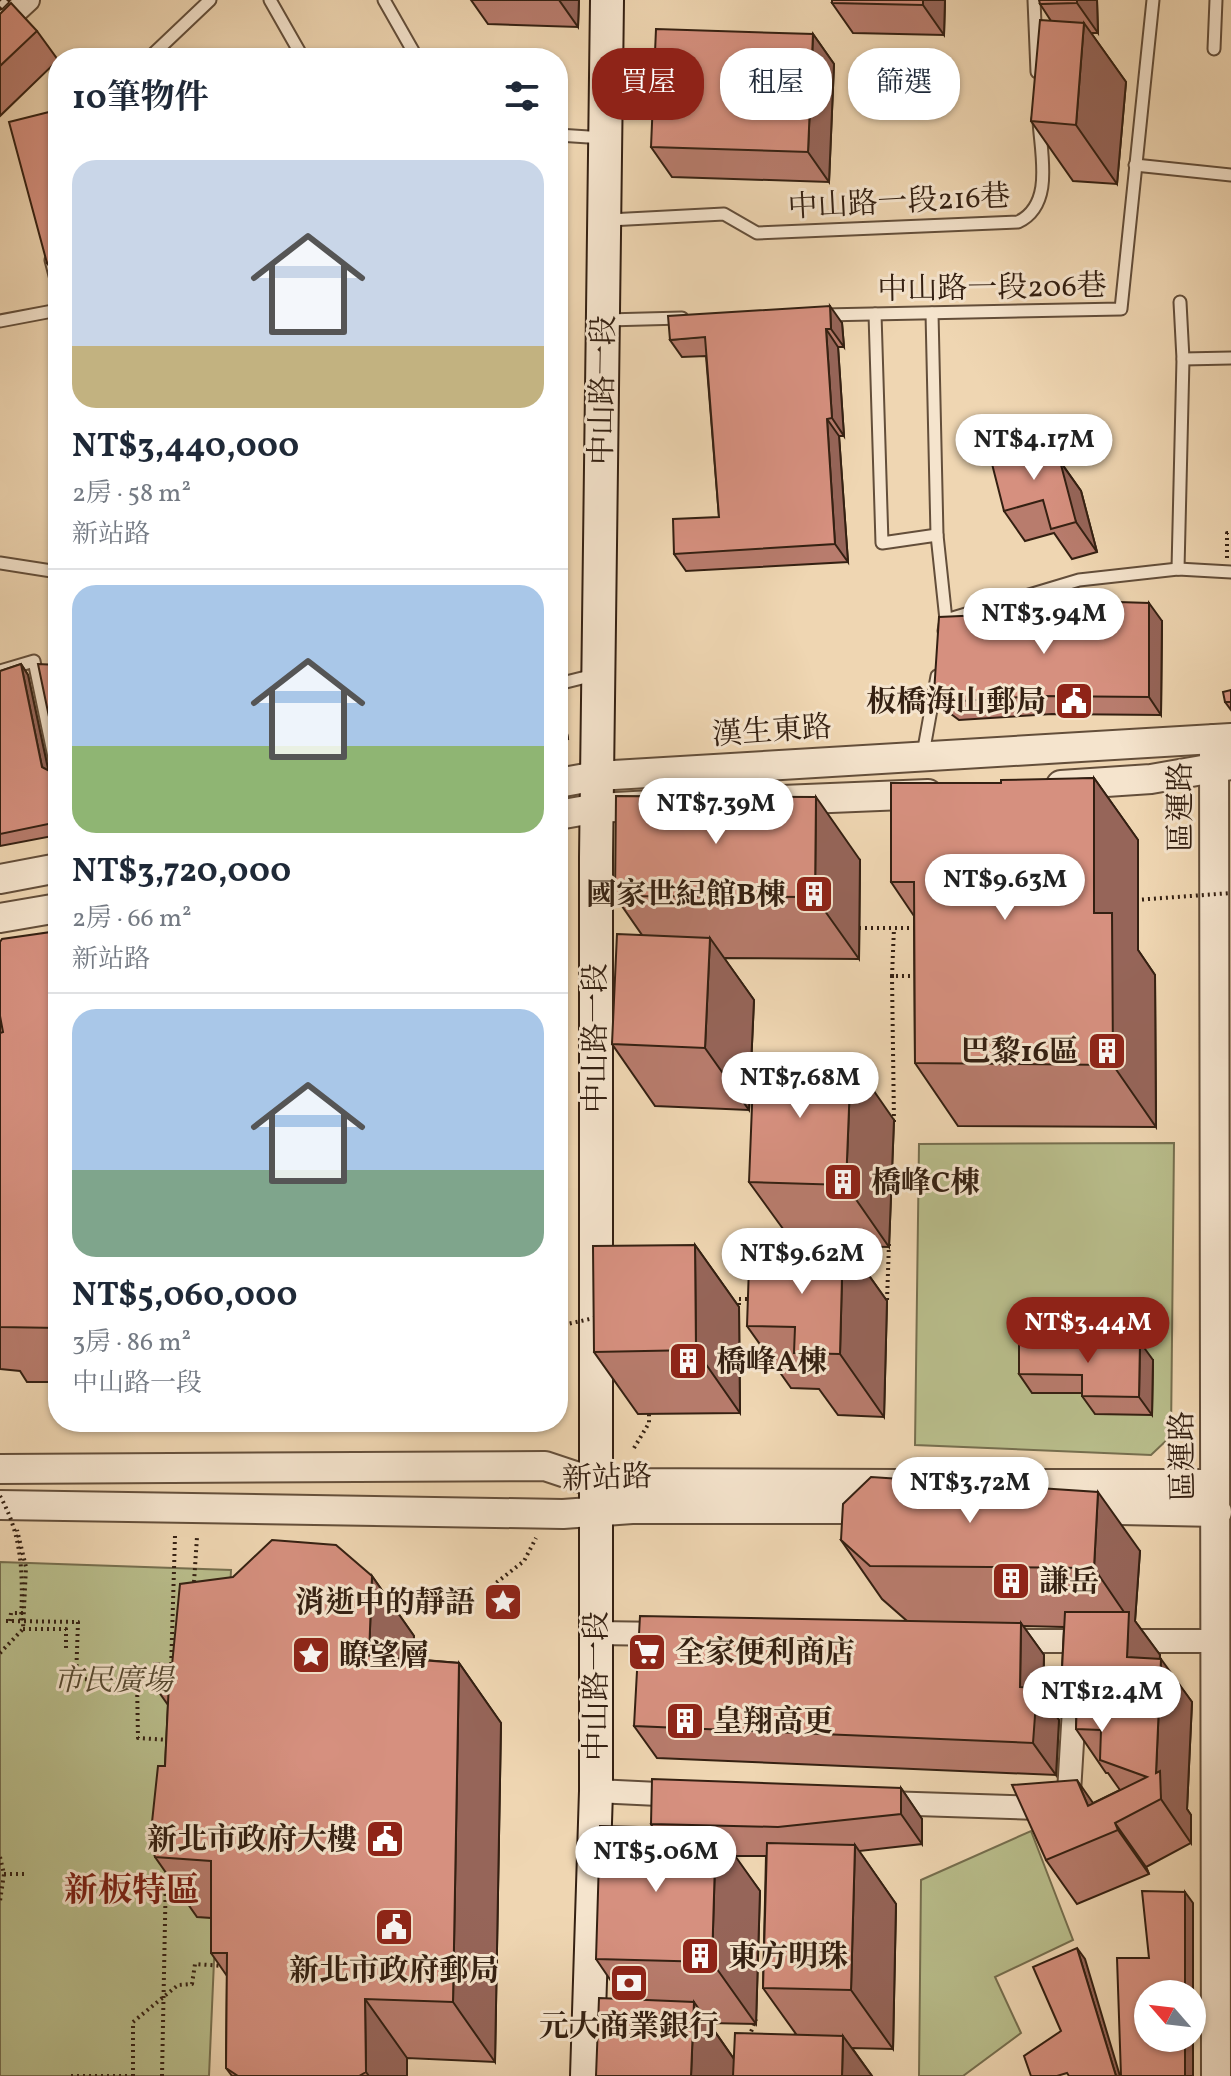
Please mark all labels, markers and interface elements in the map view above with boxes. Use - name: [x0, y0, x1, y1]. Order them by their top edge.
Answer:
- chip: 買屋: [592, 48, 704, 120]
- chip: 租屋: [720, 48, 832, 120]
- chip: 篩選: [848, 48, 960, 120]
- icon: filters: [500, 74, 544, 118]
- text: 10筆物件: [72, 76, 209, 123]
- street label: 中山路一段216巷: [787, 176, 1012, 230]
- icon: home: [236, 212, 380, 356]
- street label: 中山路一段206巷: [877, 266, 1107, 312]
- street label: 中山路一段: [582, 315, 626, 465]
- pin: NT$4.17M: [951, 414, 1117, 482]
- text: NT$4.17M: [973, 422, 1095, 458]
- text: NT$3,440,000: [72, 424, 299, 471]
- text: 2房 · 58 m²: [72, 476, 191, 512]
- text: 新站路: [72, 517, 150, 553]
- pin: NT$3.94M: [961, 588, 1127, 656]
- text: NT$3.94M: [981, 596, 1107, 632]
- icon: home: [236, 637, 380, 781]
- public building icon: 板橋海山郵局: [1053, 680, 1095, 722]
- place label: 板橋海山郵局: [866, 682, 1046, 724]
- street label: 漢生東路: [711, 707, 833, 757]
- street label: 區運路: [1161, 762, 1203, 852]
- pin: NT$7.39M: [633, 778, 799, 846]
- text: NT$7.39M: [657, 786, 775, 822]
- text: NT$3,720,000: [72, 849, 291, 896]
- pin: NT$9.63M: [922, 854, 1088, 922]
- text: NT$9.63M: [943, 862, 1067, 898]
- building icon: 國家世紀館B棟: [793, 873, 835, 915]
- place label: 國家世紀館B棟: [586, 875, 786, 917]
- text: 2房 · 66 m²: [72, 901, 192, 937]
- text: 新站路: [72, 942, 150, 978]
- street label: 中山路一段: [576, 963, 618, 1113]
- building icon: 巴黎16區: [1086, 1030, 1128, 1072]
- place label: 巴黎16區: [960, 1032, 1079, 1074]
- pin: NT$7.68M: [717, 1052, 883, 1120]
- text: NT$7.68M: [740, 1060, 860, 1096]
- icon: home: [236, 1061, 380, 1205]
- building icon: 橋峰C棟: [822, 1161, 864, 1203]
- place label: 橋峰C棟: [871, 1163, 980, 1205]
- pin: NT$9.62M: [719, 1228, 885, 1296]
- text: NT$9.62M: [740, 1236, 864, 1272]
- text: NT$5,060,000: [72, 1273, 298, 1320]
- pin: NT$3.44M: [1005, 1297, 1171, 1365]
- text: NT$3.44M: [1024, 1305, 1152, 1341]
- text: 3房 · 86 m²: [72, 1325, 191, 1361]
- building icon: 橋峰A棟: [667, 1340, 709, 1382]
- place label: 橋峰A棟: [716, 1342, 827, 1384]
- text: 中山路一段: [72, 1366, 202, 1402]
- street label: 區運路: [1162, 1411, 1206, 1501]
- street label: 新站路: [561, 1456, 653, 1502]
- pin: NT$3.72M: [887, 1457, 1053, 1525]
- text: NT$3.72M: [910, 1465, 1030, 1501]
- building icon: 謙岳: [990, 1560, 1032, 1602]
- place label: 謙岳: [1039, 1562, 1099, 1604]
- place icon: 消逝中的靜語: [482, 1581, 524, 1623]
- place label: 消逝中的靜語: [295, 1583, 475, 1625]
- street label: 中山路一段: [577, 1611, 619, 1761]
- supermarket icon: 全家便利商店: [626, 1631, 668, 1673]
- place label: 全家便利商店: [675, 1633, 855, 1675]
- place icon: 瞭望層: [290, 1634, 332, 1676]
- place label: 瞭望層: [339, 1636, 429, 1678]
- park label: 市民廣場: [53, 1661, 176, 1703]
- pin: NT$12.4M: [1019, 1666, 1185, 1734]
- text: NT$12.4M: [1041, 1674, 1163, 1710]
- building icon: 皇翔高更: [664, 1700, 706, 1742]
- place label: 皇翔高更: [713, 1702, 833, 1744]
- public building icon: 新北市政府大樓: [364, 1818, 406, 1860]
- place label: 新北市政府大樓: [147, 1820, 357, 1862]
- pin: NT$5.06M: [573, 1826, 739, 1894]
- text: NT$5.06M: [593, 1834, 719, 1870]
- district label: 新板特區: [64, 1869, 200, 1916]
- public building icon: 新北市政府郵局: [373, 1906, 415, 1948]
- building icon: 東方明珠: [679, 1935, 721, 1977]
- place label: 東方明珠: [728, 1937, 848, 1979]
- place label: 新北市政府郵局: [289, 1951, 499, 1993]
- bank icon: 元大商業銀行: [608, 1962, 650, 2004]
- north arrow: [1134, 1980, 1206, 2052]
- map controls: [1134, 1980, 1206, 2052]
- place label: 元大商業銀行: [539, 2007, 719, 2049]

